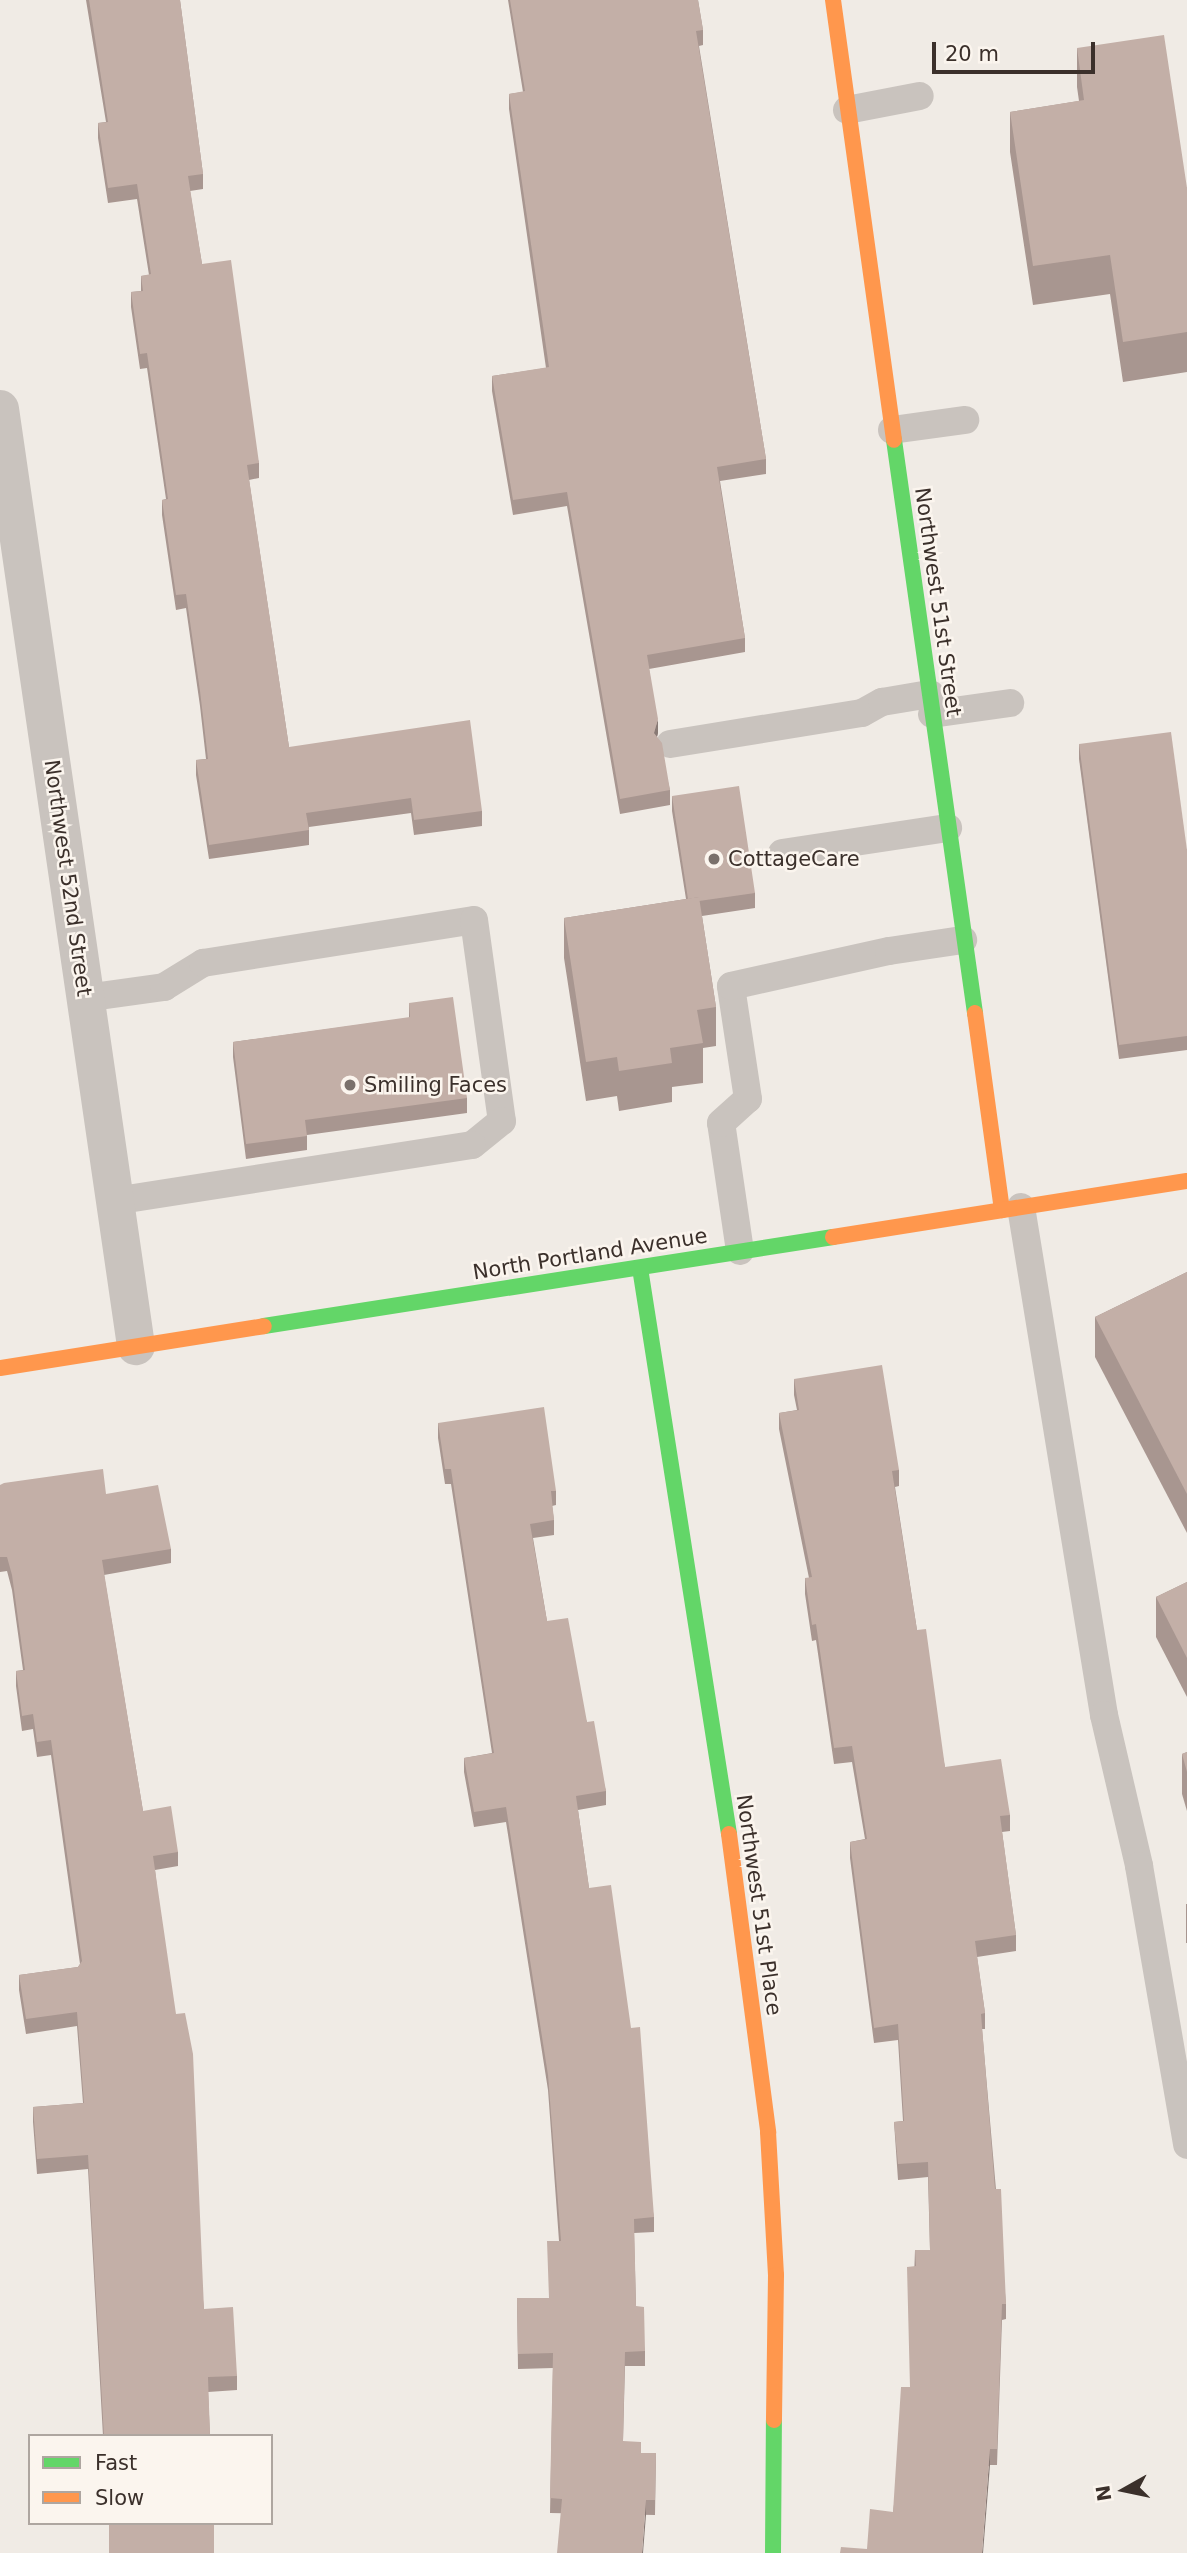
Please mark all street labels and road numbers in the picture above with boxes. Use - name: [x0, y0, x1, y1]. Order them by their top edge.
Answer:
- street label: Northwest 51st Street: [909, 486, 967, 718]
- street label: Northwest 52nd Street: [39, 758, 97, 998]
- street label: North Portland Avenue: [471, 1223, 709, 1285]
- street label: Northwest 51st Place: [731, 1793, 787, 2017]

